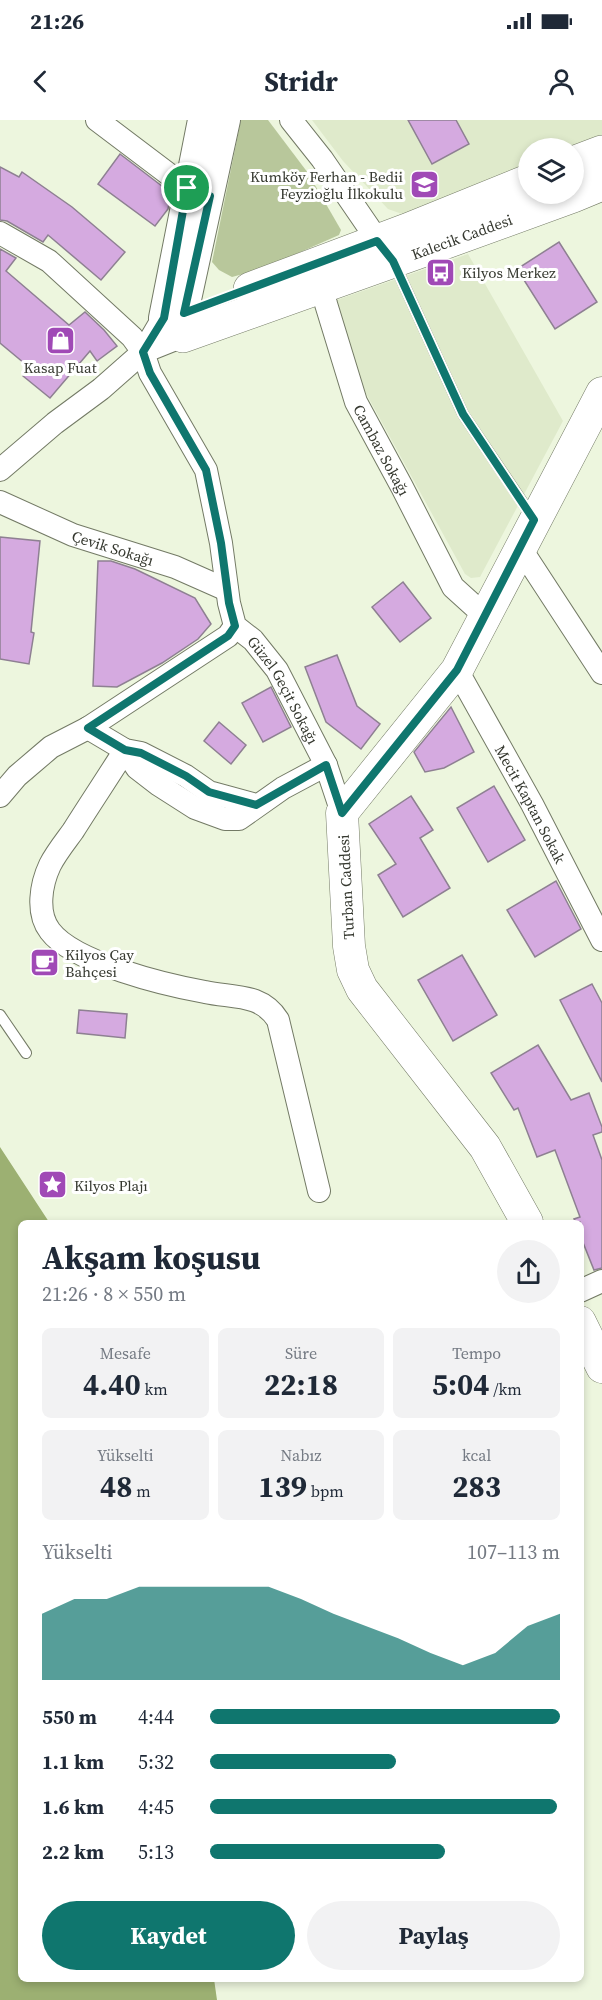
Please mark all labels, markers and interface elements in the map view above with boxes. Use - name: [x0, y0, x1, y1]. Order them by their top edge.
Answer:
- text: 21:26: [30, 6, 84, 36]
- text: Stridr: [264, 63, 338, 100]
- icon: back: [24, 65, 57, 98]
- icon: person: [545, 65, 578, 98]
- map controls: [518, 138, 584, 204]
- button: layers: [518, 138, 584, 204]
- pin: [161, 162, 212, 213]
- place label: Kumköy Ferhan - Bedii Feyzioğlu İlkokulu: [250, 166, 403, 204]
- school or university icon: Kumköy Ferhan - Bedii Feyzioğlu İlkokulu: [408, 169, 440, 201]
- icon: arrive: [170, 171, 203, 204]
- street label: Kalecik Caddesi: [408, 208, 515, 264]
- bus stop icon: Kilyos Merkez: [425, 256, 457, 288]
- place label: Kilyos Merkez: [462, 262, 556, 283]
- shop icon: Kasap Fuat: [44, 324, 76, 356]
- place label: Kasap Fuat: [23, 357, 97, 378]
- street label: Cambaz Sokağı: [349, 401, 415, 499]
- street label: Çevik Sokağı: [69, 525, 156, 570]
- street label: Güzel Geçit Sokağı: [243, 631, 324, 748]
- street label: Mecit Kaptan Sokak: [490, 741, 572, 868]
- street label: Turban Caddesi: [333, 834, 359, 940]
- place label: Kilyos Çay Bahçesi: [65, 944, 134, 982]
- cafe icon: Kilyos Çay Bahçesi: [28, 947, 60, 979]
- place icon: Kilyos Plajı: [37, 1169, 69, 1201]
- place label: Kilyos Plajı: [74, 1175, 148, 1196]
- text: Akşam koşusu: [42, 1235, 261, 1280]
- button: share: [497, 1240, 560, 1303]
- text: 21:26 · 8 × 550 m: [42, 1280, 186, 1308]
- text: Mesafe: [100, 1342, 151, 1364]
- text: Süre: [285, 1342, 317, 1364]
- text: Tempo: [452, 1342, 501, 1364]
- text: 4.40: [83, 1364, 141, 1405]
- text: 22:18: [264, 1364, 338, 1405]
- text: 5:04: [432, 1364, 489, 1405]
- text: km: [141, 1378, 168, 1400]
- text: /km: [489, 1378, 522, 1400]
- text: Yükselti: [97, 1444, 154, 1466]
- text: Nabız: [280, 1444, 322, 1466]
- text: kcal: [462, 1444, 491, 1466]
- text: 48: [100, 1466, 133, 1507]
- text: 139: [258, 1466, 307, 1507]
- text: 283: [452, 1466, 501, 1507]
- text: m: [133, 1480, 151, 1502]
- text: bpm: [307, 1480, 344, 1502]
- text: Yükselti: [42, 1538, 113, 1566]
- text: 107–113 m: [467, 1538, 560, 1566]
- text: 550 m: [42, 1703, 97, 1731]
- text: 4:44: [138, 1703, 174, 1731]
- text: 1.1 km: [42, 1748, 104, 1776]
- text: 5:32: [138, 1748, 174, 1776]
- text: 1.6 km: [42, 1793, 104, 1821]
- text: 4:45: [138, 1793, 174, 1821]
- text: 2.2 km: [42, 1838, 104, 1866]
- text: 5:13: [138, 1838, 174, 1866]
- button: Kaydet: [42, 1901, 295, 1970]
- button: Paylaş: [307, 1901, 560, 1970]

